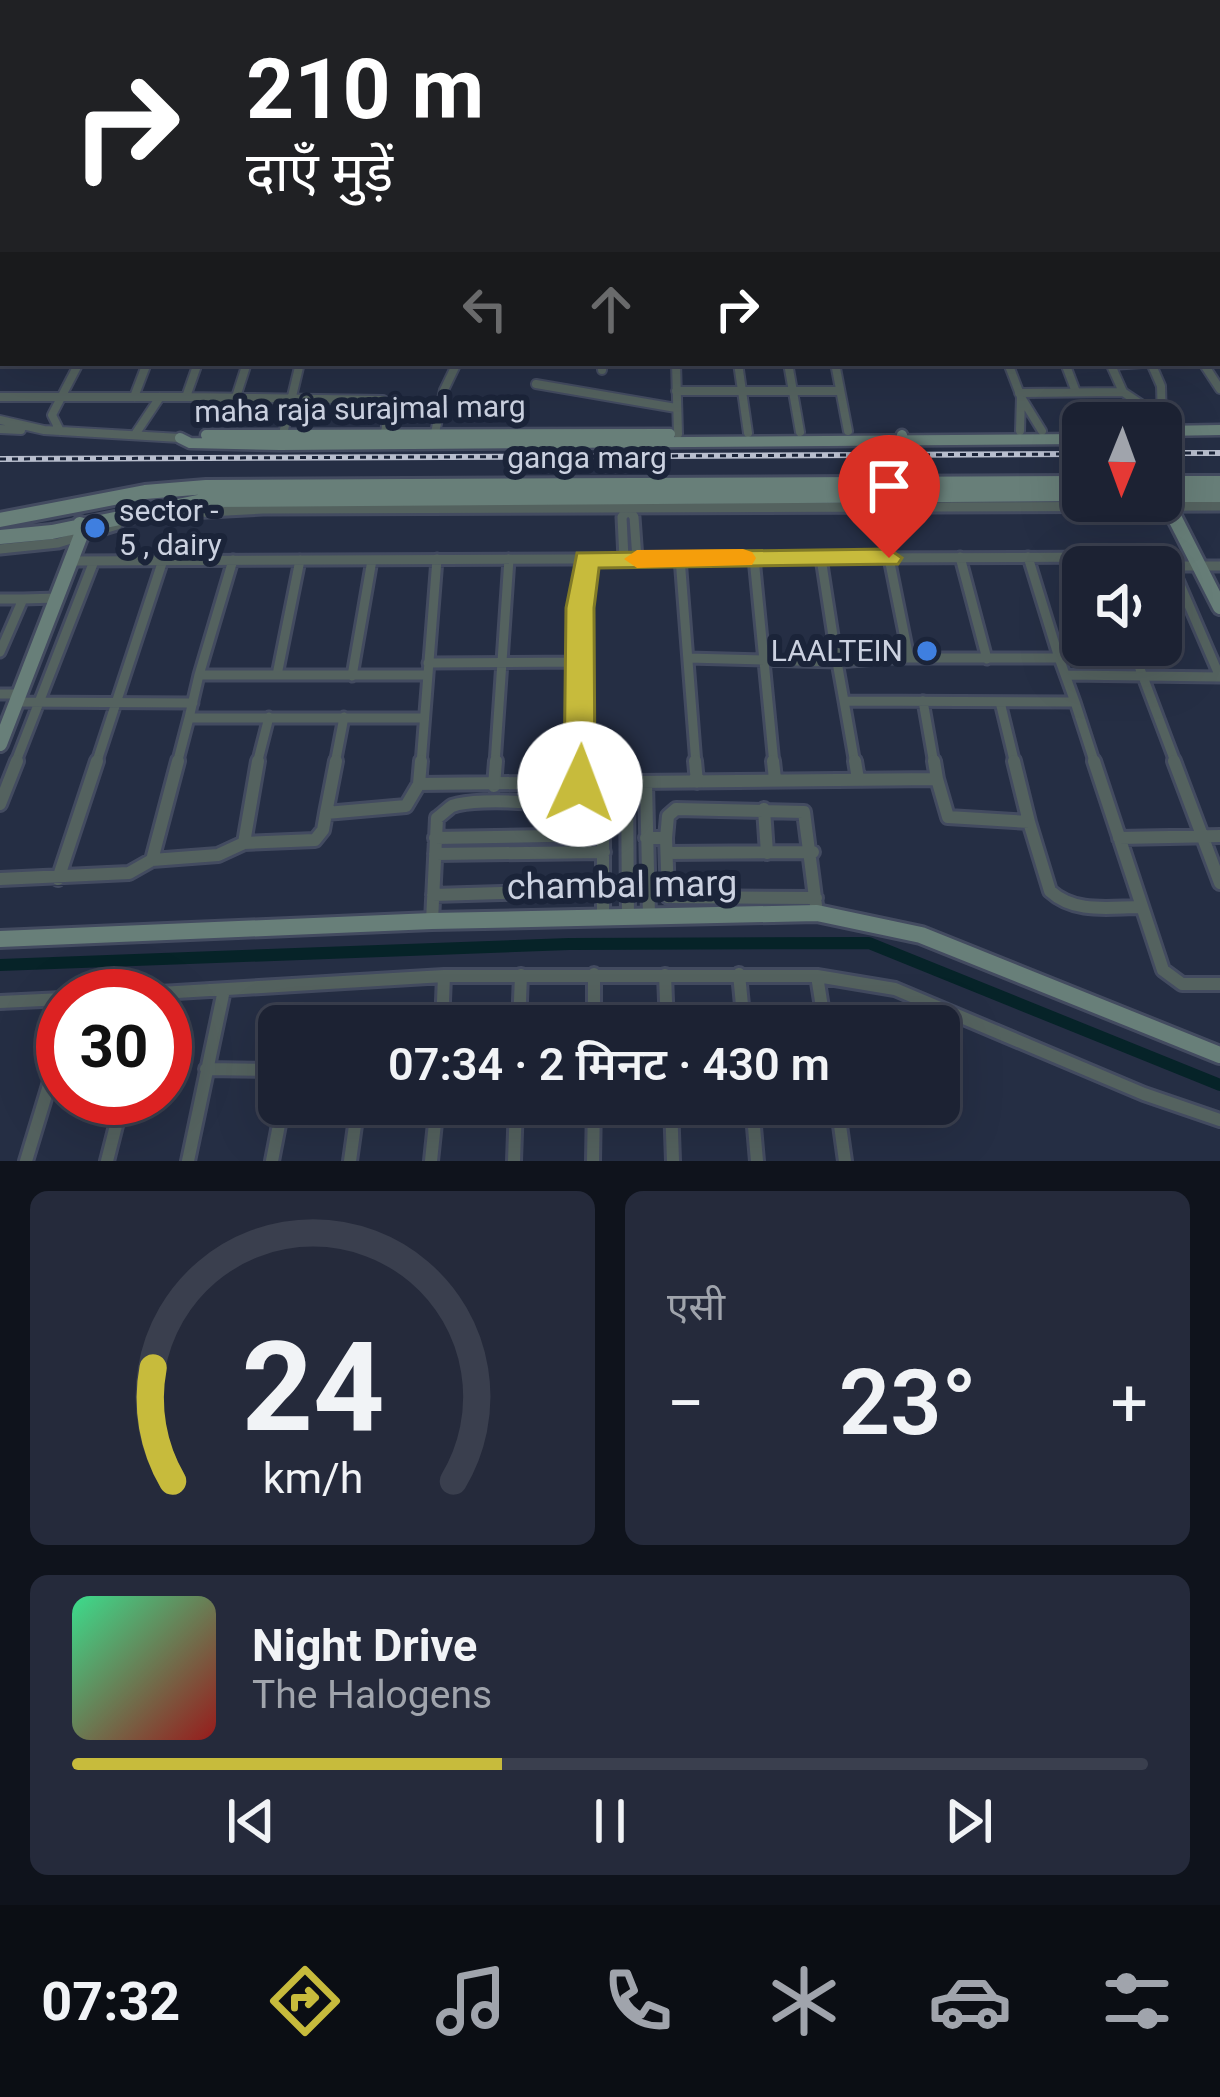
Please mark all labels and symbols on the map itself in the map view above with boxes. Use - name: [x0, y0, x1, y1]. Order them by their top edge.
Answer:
- street label: maha raja surajmal marg: [194, 388, 526, 429]
- north arrow: [1062, 402, 1182, 522]
- pin: [838, 435, 940, 558]
- street label: ganga marg: [507, 440, 667, 475]
- place label: sector - 5 , dairy: [119, 493, 222, 562]
- marker: sector - 5 , dairy: [82, 515, 108, 541]
- place label: LAALTEIN: [771, 633, 903, 668]
- marker: LAALTEIN: [914, 638, 940, 664]
- position arrow: [517, 721, 643, 847]
- street label: chambal marg: [506, 862, 738, 908]
- speed limit sign: 30: [36, 969, 192, 1125]

